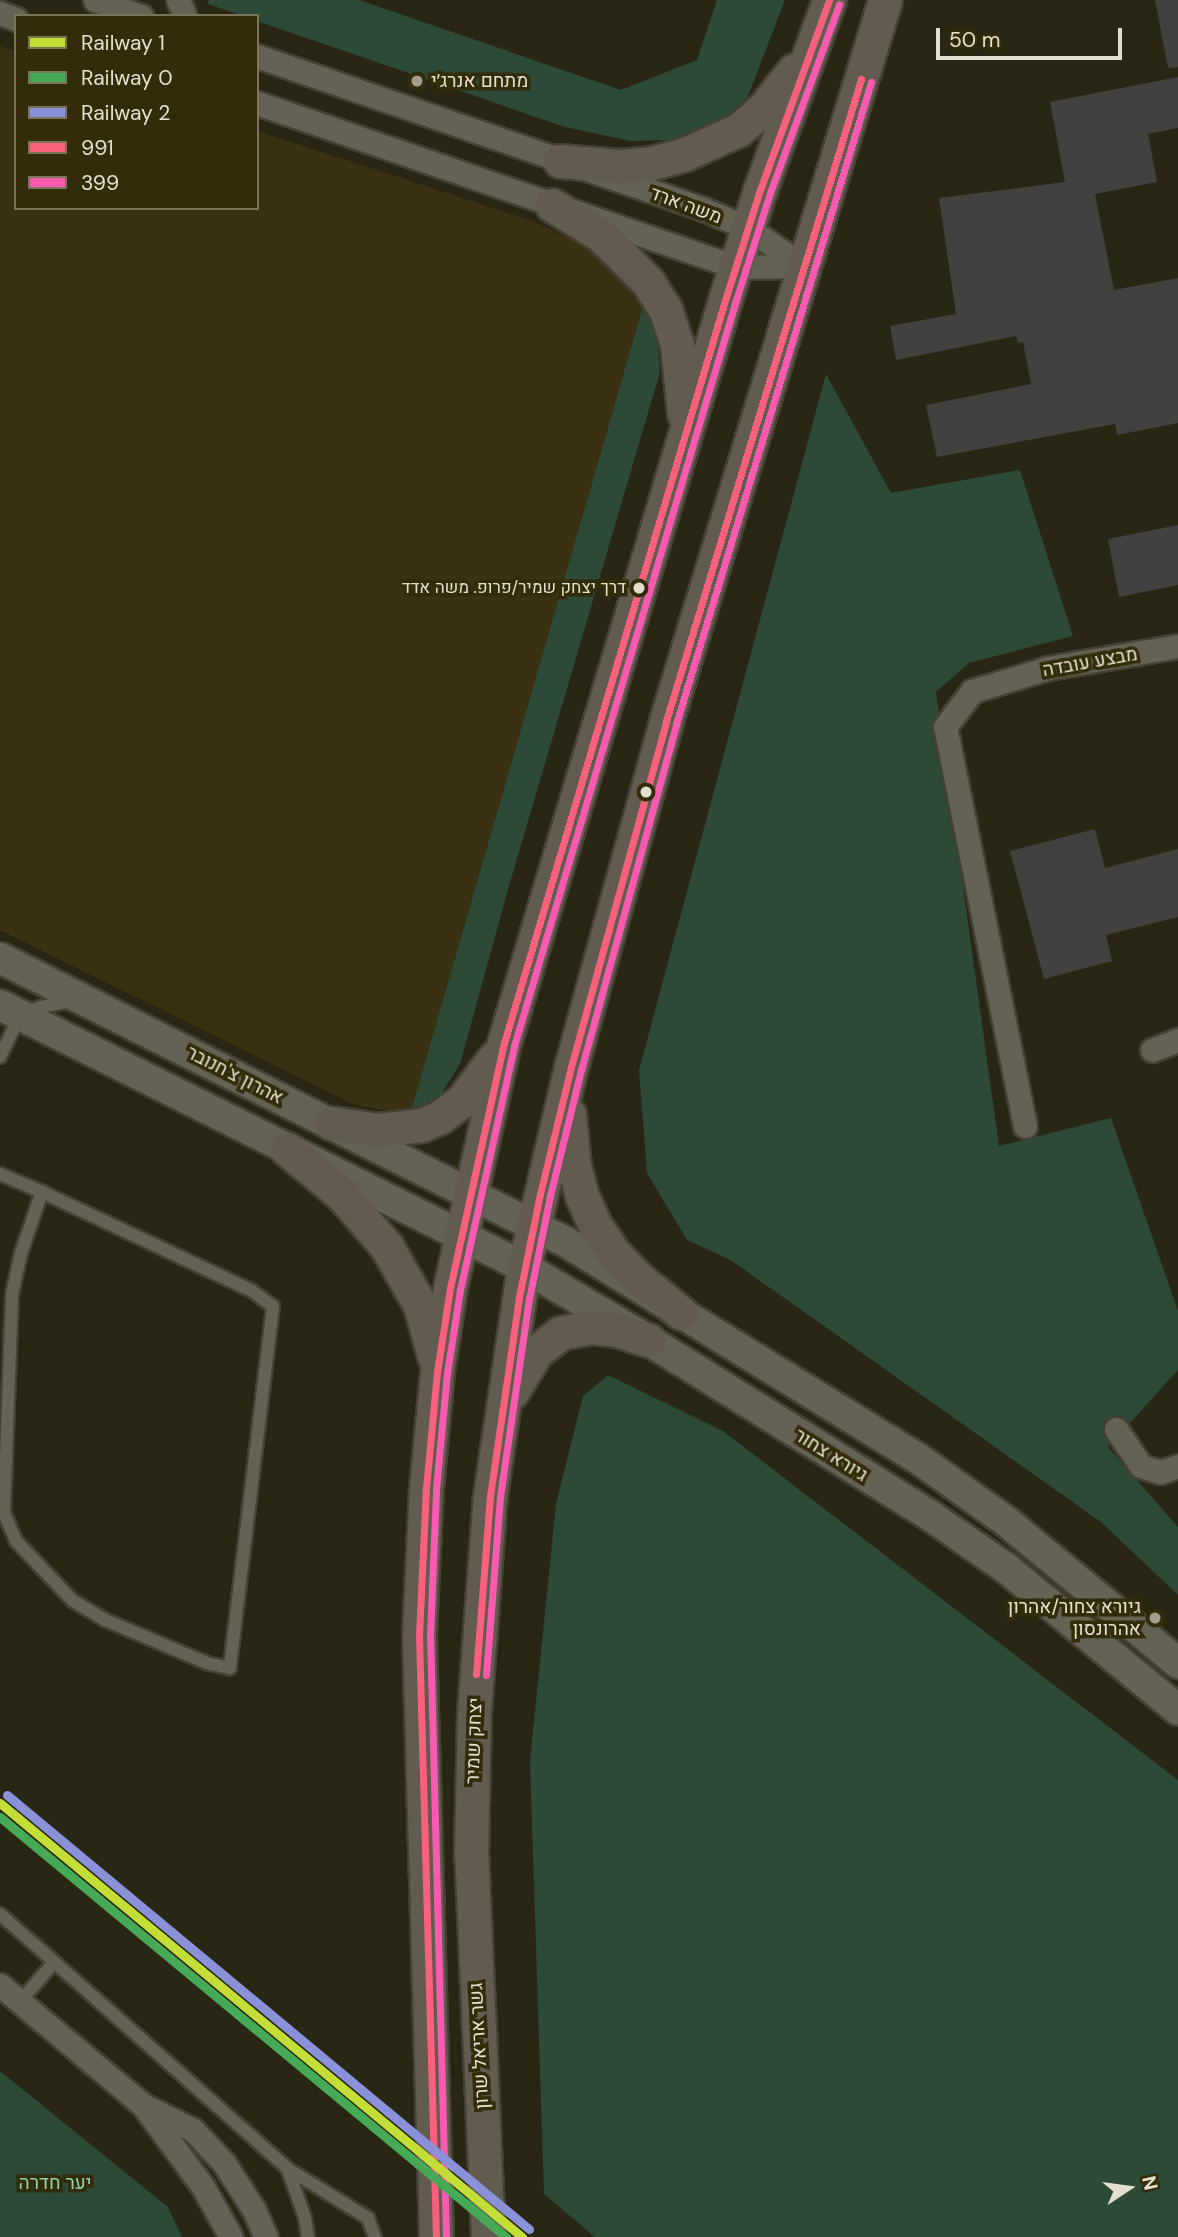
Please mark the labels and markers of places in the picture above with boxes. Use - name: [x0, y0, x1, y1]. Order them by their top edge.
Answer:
- place label: מתחם אנרג׳י: [431, 70, 528, 92]
- marker: מתחם אנרג׳י: [409, 73, 425, 89]
- place label: דרך יצחק שמיר/פרופ. משה אדד: [402, 578, 626, 598]
- marker: דרך יצחק שמיר/פרופ. משה אדד: [632, 581, 646, 595]
- unlabelled marker: [639, 785, 653, 799]
- place label: גיורא צחור/אהרון אהרונסון: [1008, 1596, 1141, 1640]
- marker: גיורא צחור/אהרון אהרונסון: [1147, 1610, 1163, 1626]

